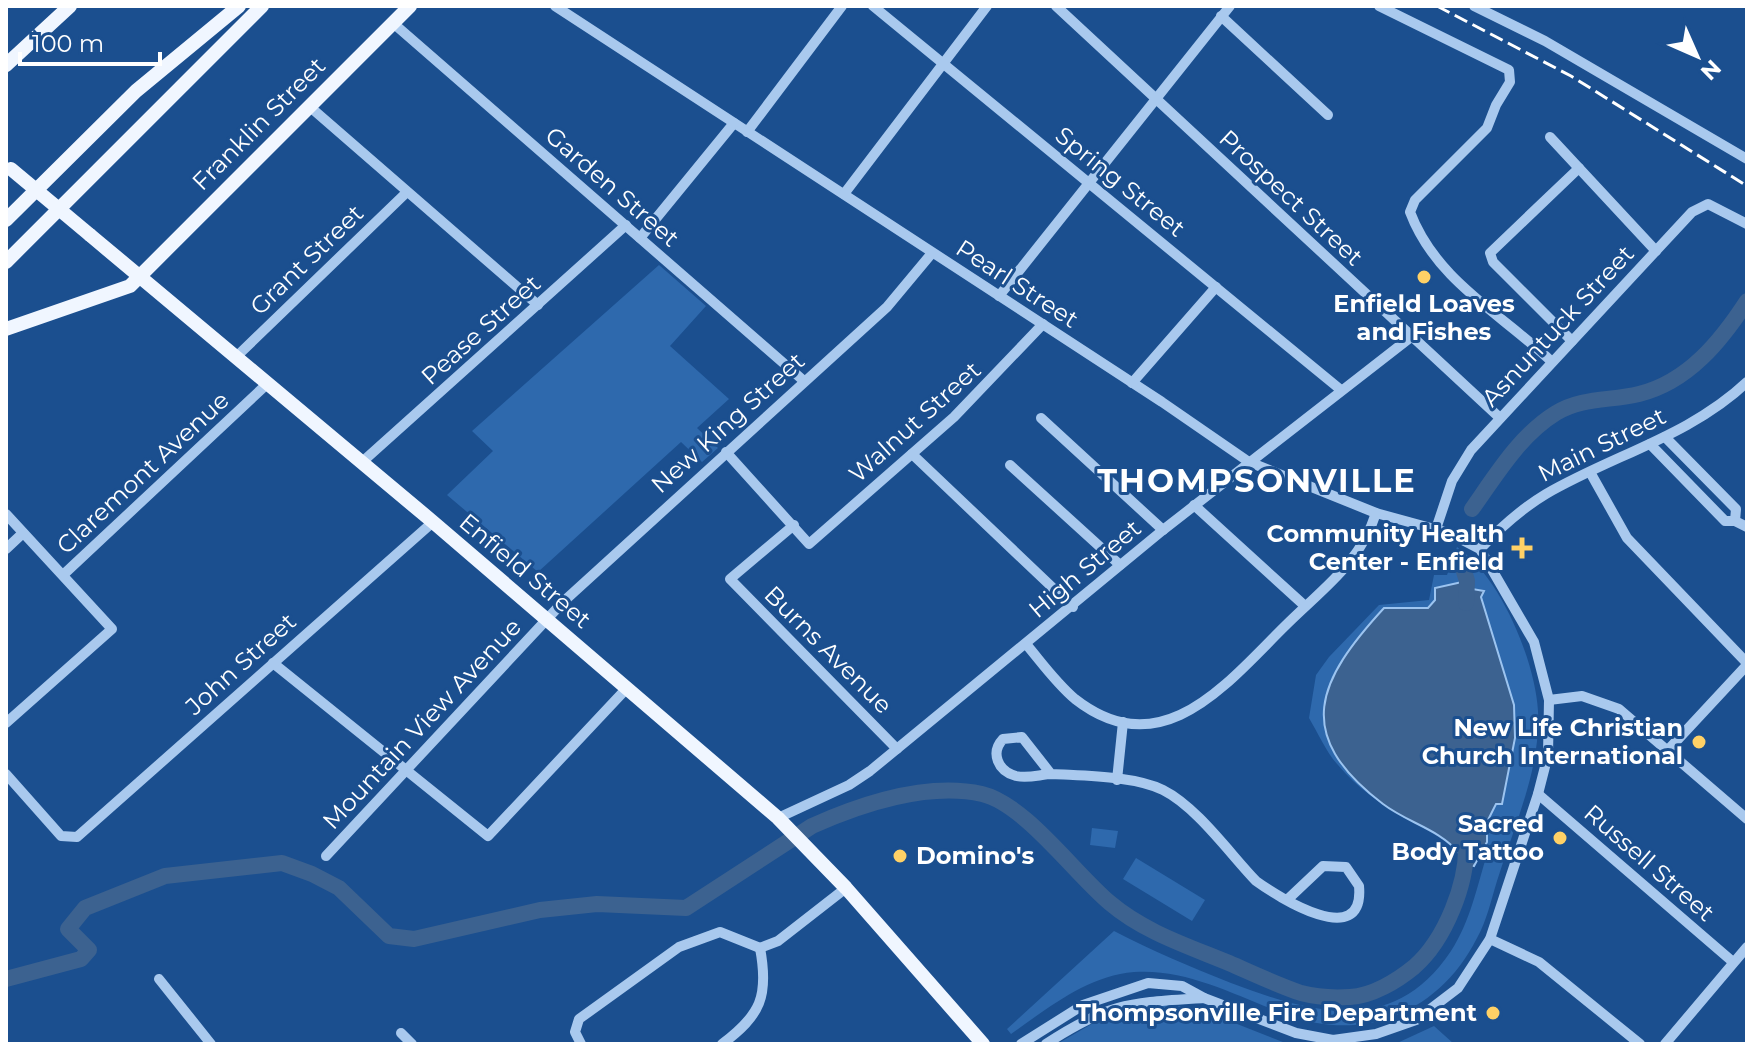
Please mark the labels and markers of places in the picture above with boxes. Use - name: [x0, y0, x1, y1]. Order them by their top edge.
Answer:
- marker: Enfield Loaves and Fishes: [1415, 268, 1433, 286]
- place label: Enfield Loaves and Fishes: [1333, 289, 1515, 346]
- place label: Community Health Center - Enfield: [1266, 519, 1504, 576]
- marker: Community Health Center - Enfield: [1511, 537, 1533, 559]
- place label: New Life Christian Church International: [1422, 713, 1683, 770]
- marker: New Life Christian Church International: [1690, 733, 1708, 751]
- place label: Sacred Body Tattoo: [1392, 809, 1544, 866]
- marker: Sacred Body Tattoo: [1551, 829, 1569, 847]
- place label: Domino's: [916, 841, 1035, 870]
- marker: Domino's: [891, 847, 909, 865]
- place label: Thompsonville Fire Department: [1076, 998, 1478, 1027]
- marker: Thompsonville Fire Department: [1484, 1004, 1502, 1022]

